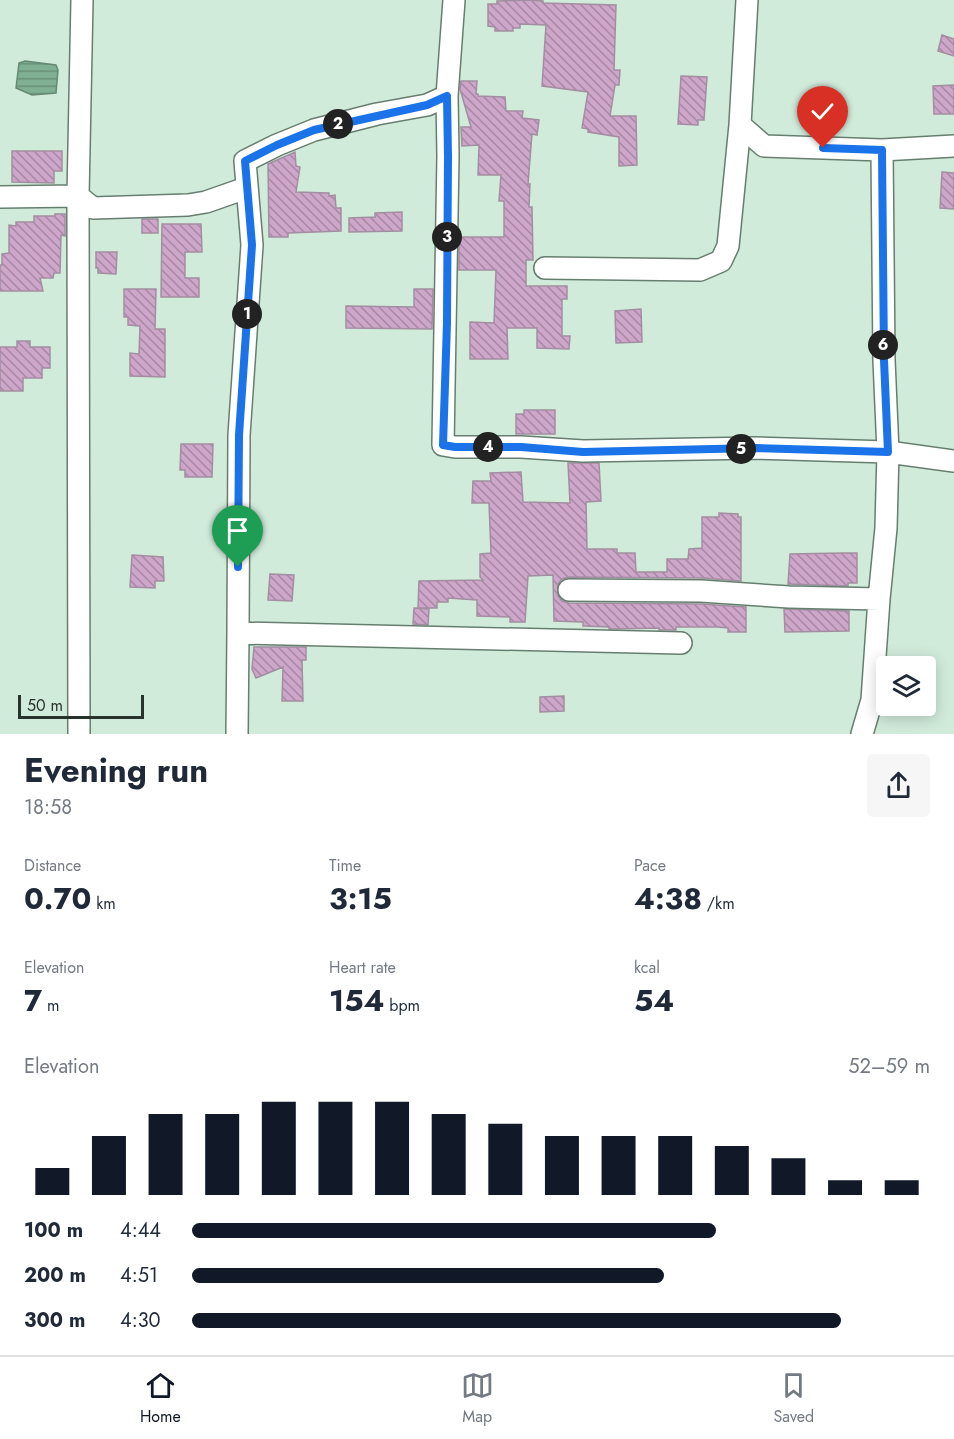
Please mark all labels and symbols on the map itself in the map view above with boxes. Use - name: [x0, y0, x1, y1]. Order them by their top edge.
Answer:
- pin: [797, 86, 848, 148]
- pin: 2: [323, 109, 353, 139]
- pin: 3: [432, 222, 462, 252]
- pin: 1: [232, 299, 262, 329]
- pin: 6: [868, 330, 898, 360]
- pin: 4: [473, 432, 503, 462]
- pin: 5: [726, 434, 756, 464]
- pin: [212, 505, 263, 567]
- scale bar: [18, 692, 144, 720]

